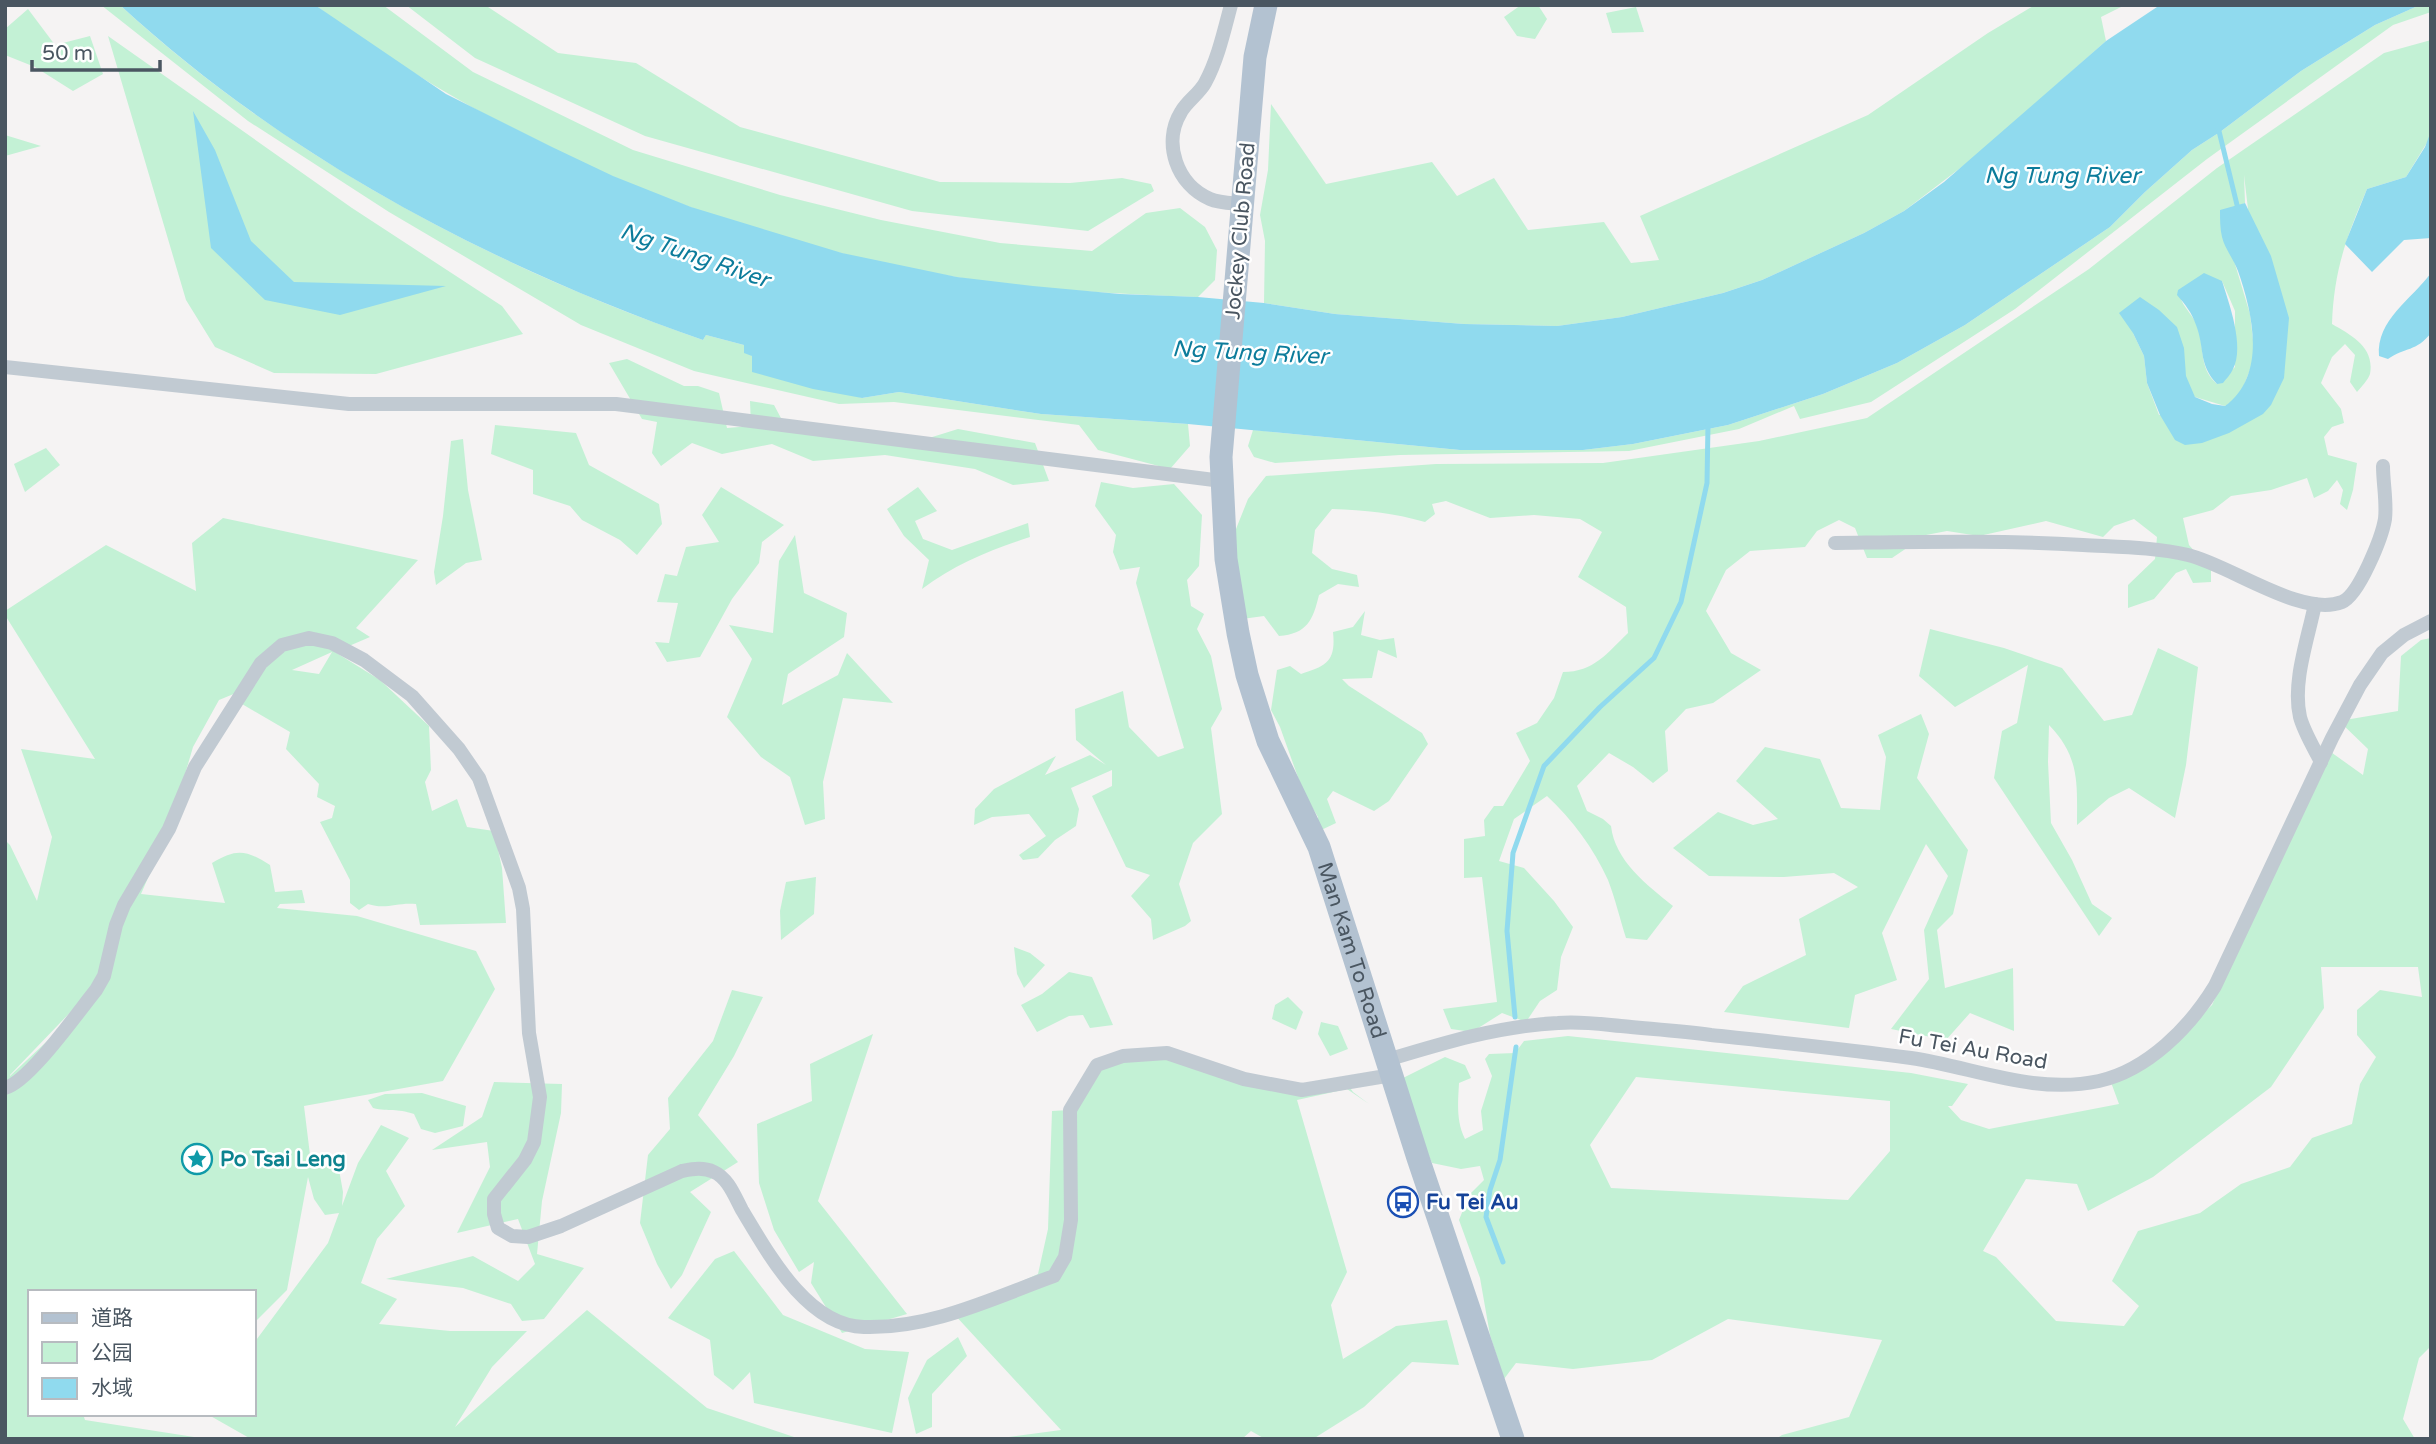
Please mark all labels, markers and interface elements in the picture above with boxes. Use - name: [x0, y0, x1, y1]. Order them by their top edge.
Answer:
- scale bar: [32, 28, 159, 72]
- text: 50 m: [42, 41, 93, 66]
- street label: Jockey Club Road: [1220, 141, 1261, 321]
- water label: Ng Tung River: [1984, 162, 2143, 190]
- water label: Ng Tung River: [616, 217, 776, 296]
- water label: Ng Tung River: [1171, 335, 1332, 371]
- street label: Man Kam To Road: [1312, 859, 1391, 1042]
- street label: Fu Tei Au Road: [1897, 1024, 2049, 1075]
- place icon: Po Tsai Leng: [180, 1142, 214, 1176]
- place label: Po Tsai Leng: [220, 1147, 346, 1172]
- bus stop icon: Fu Tei Au: [1386, 1185, 1420, 1219]
- place label: Fu Tei Au: [1426, 1190, 1518, 1215]
- legend: [28, 1290, 256, 1416]
- text: 道路: [91, 1306, 133, 1331]
- text: 公园: [91, 1341, 133, 1366]
- text: 水域: [91, 1376, 133, 1401]

